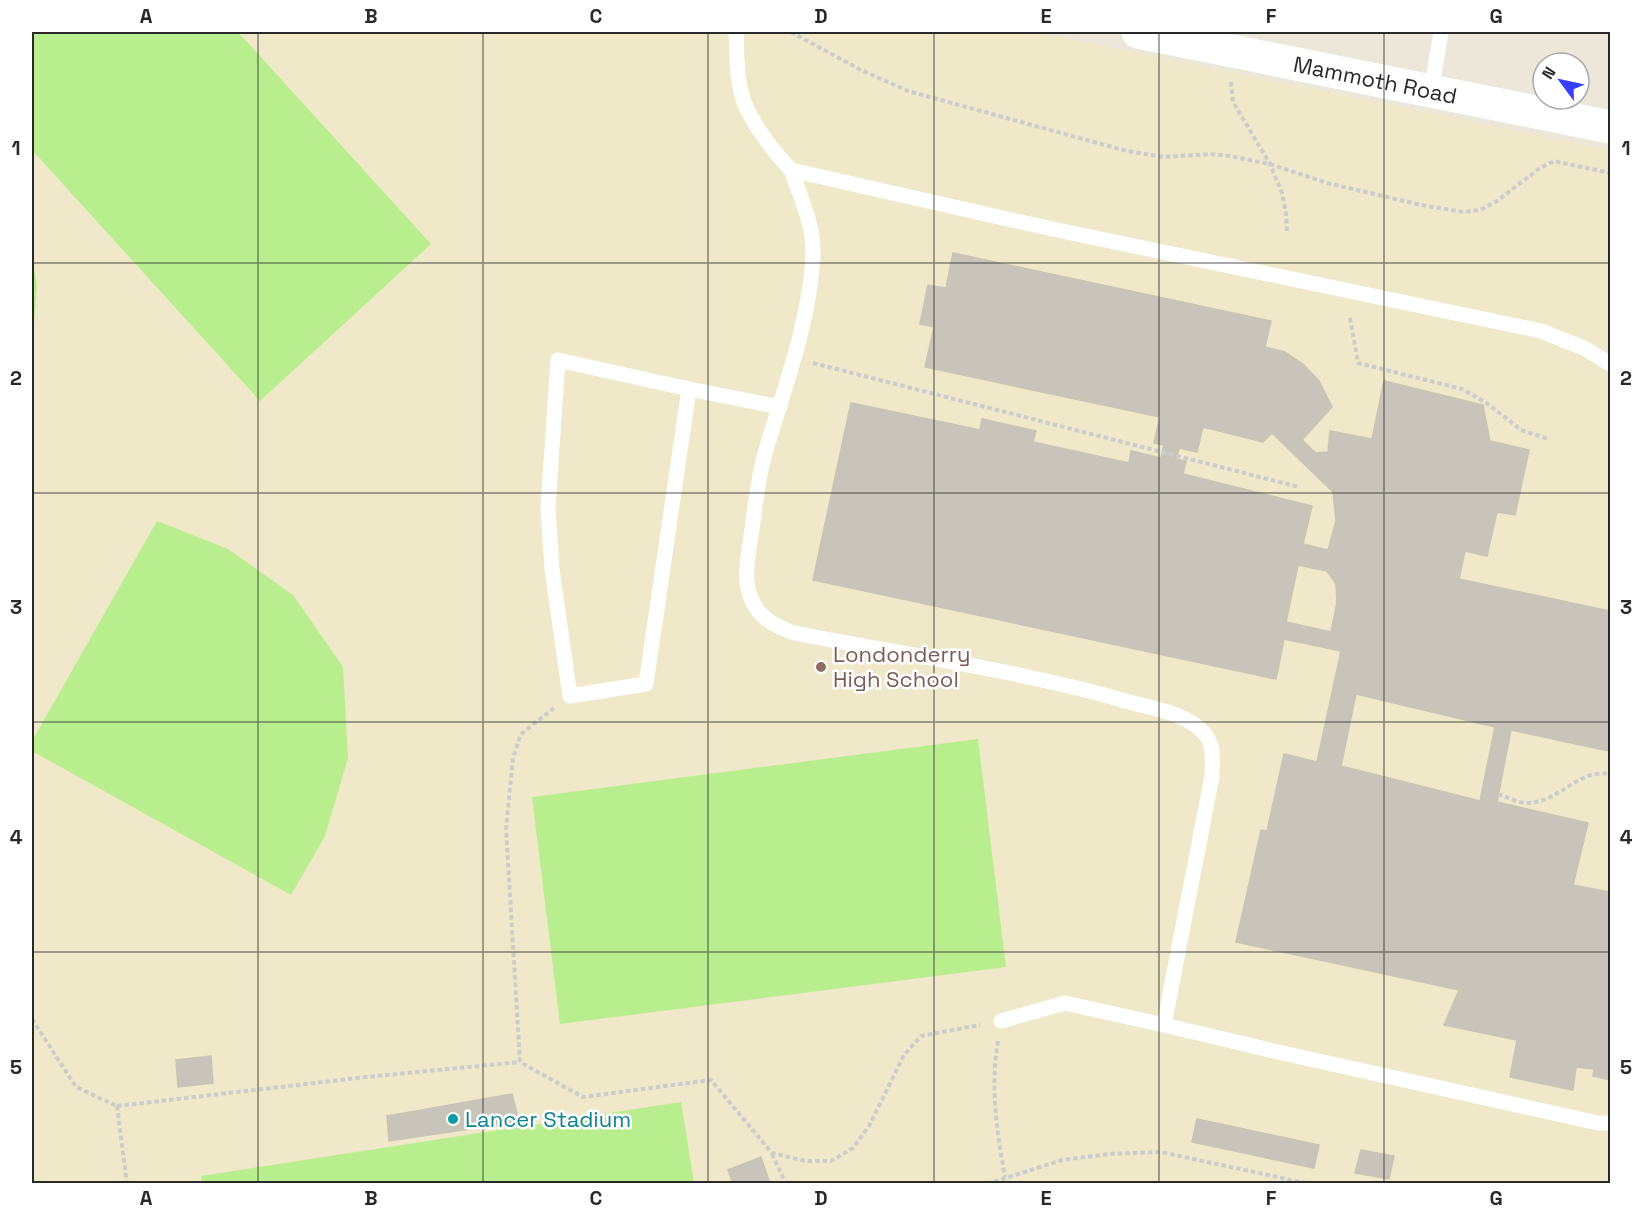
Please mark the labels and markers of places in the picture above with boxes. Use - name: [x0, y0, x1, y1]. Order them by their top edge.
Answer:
- place label: Londonderry High School: [833, 640, 971, 693]
- marker: Londonderry High School: [814, 660, 828, 674]
- place label: Lancer Stadium: [465, 1105, 631, 1133]
- marker: Lancer Stadium: [446, 1112, 460, 1126]

